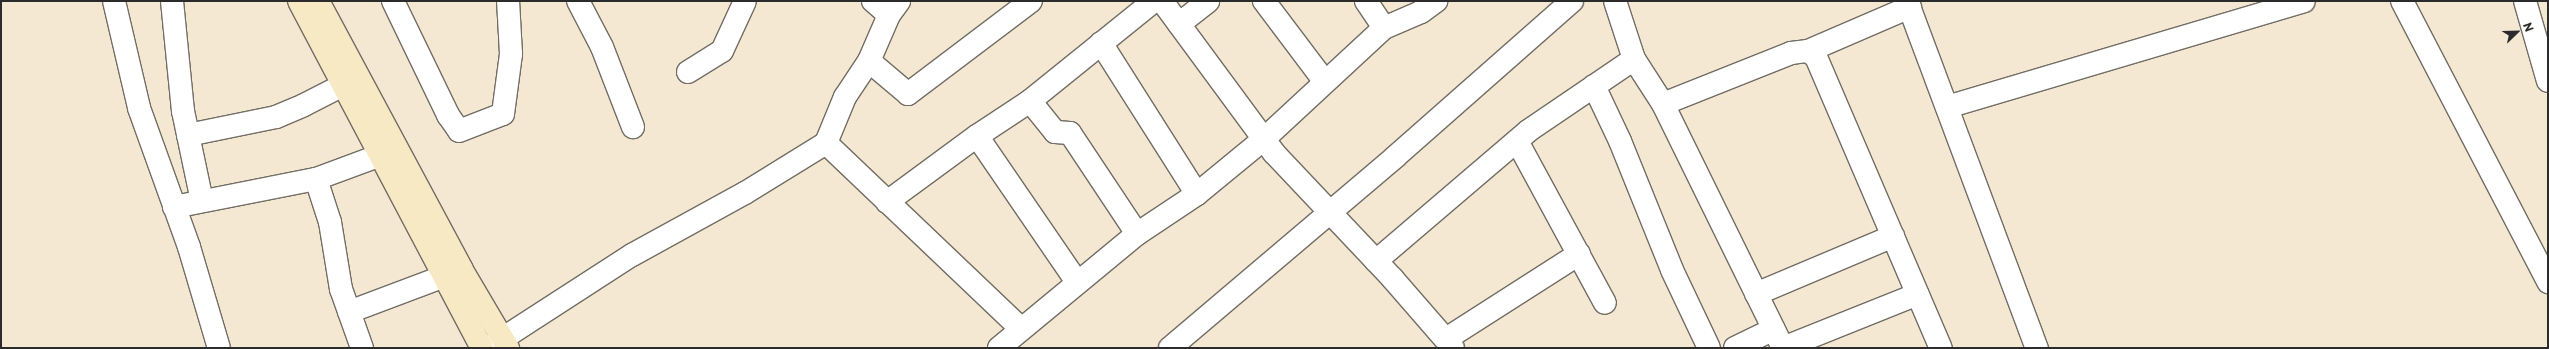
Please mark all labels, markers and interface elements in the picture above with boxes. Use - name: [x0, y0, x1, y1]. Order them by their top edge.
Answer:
- north arrow: [2497, 12, 2537, 52]
- text: N: [2519, 20, 2538, 34]

